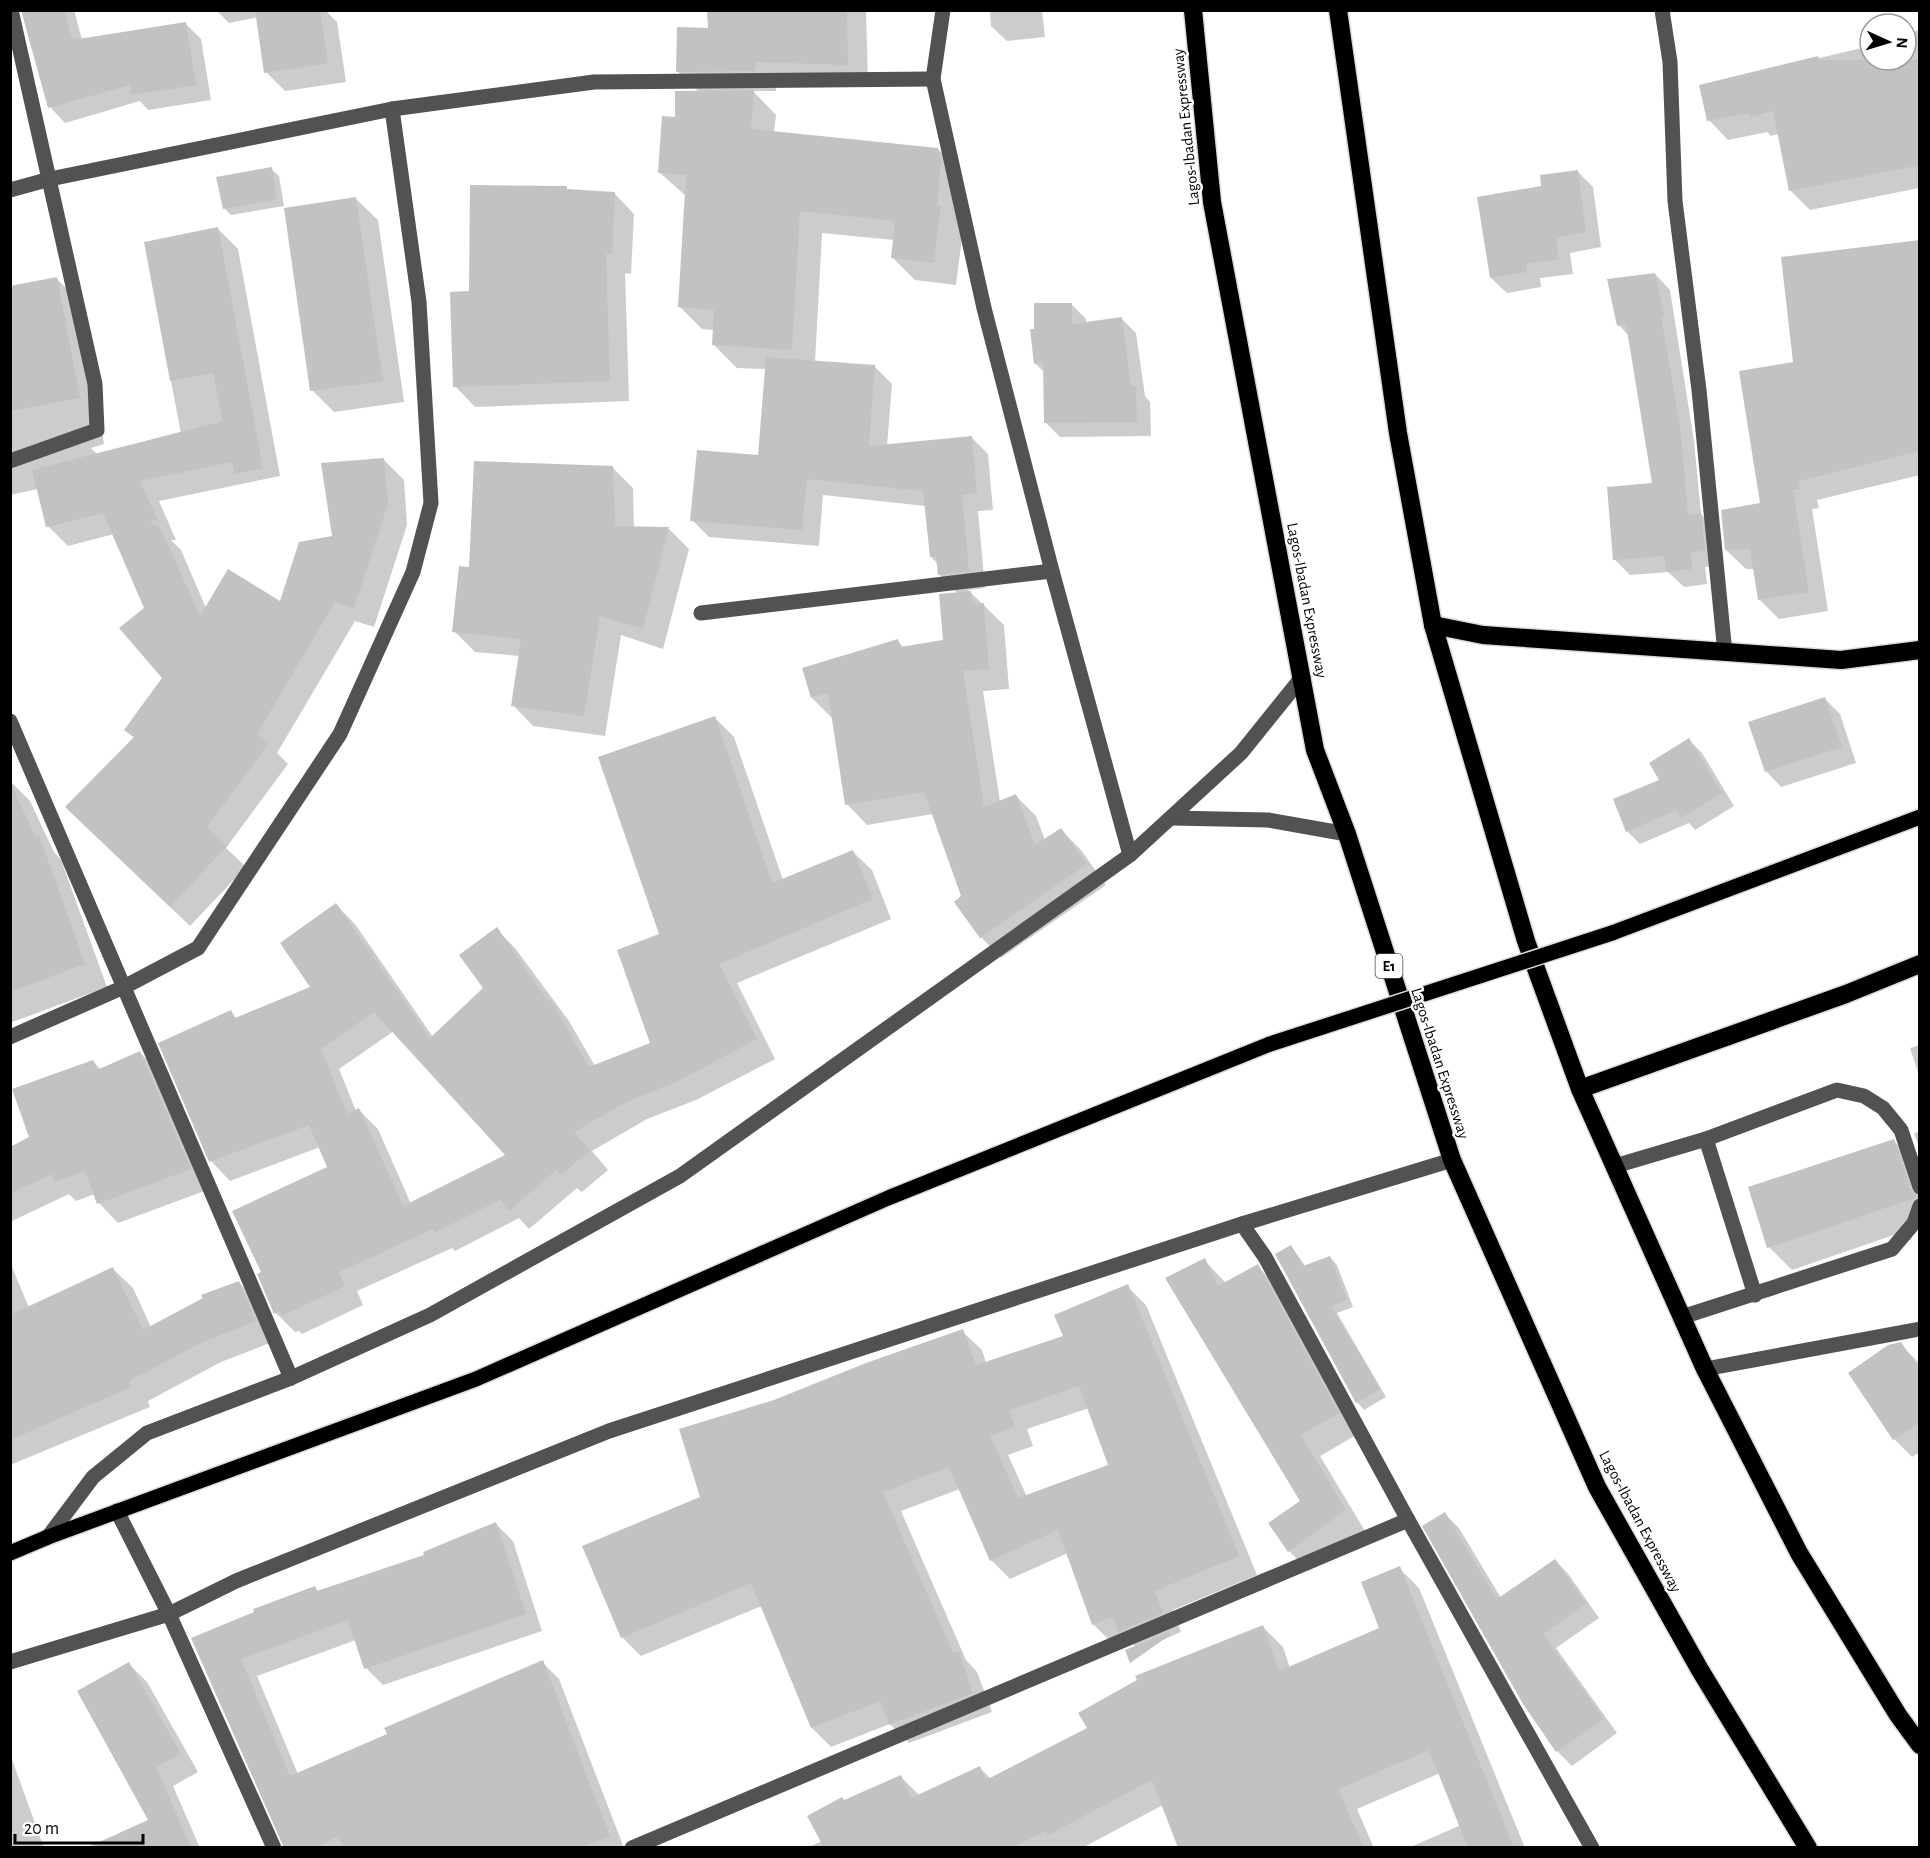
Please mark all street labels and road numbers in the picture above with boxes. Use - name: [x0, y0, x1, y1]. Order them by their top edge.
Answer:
- street label: Lagos-Ibadan Expressway: [1170, 47, 1203, 206]
- street label: Lagos-Ibadan Expressway: [1283, 521, 1330, 680]
- road number: E1: [1376, 954, 1402, 978]
- street label: Lagos-Ibadan Expressway: [1407, 986, 1472, 1141]
- street label: Lagos-Ibadan Expressway: [1595, 1448, 1684, 1596]

